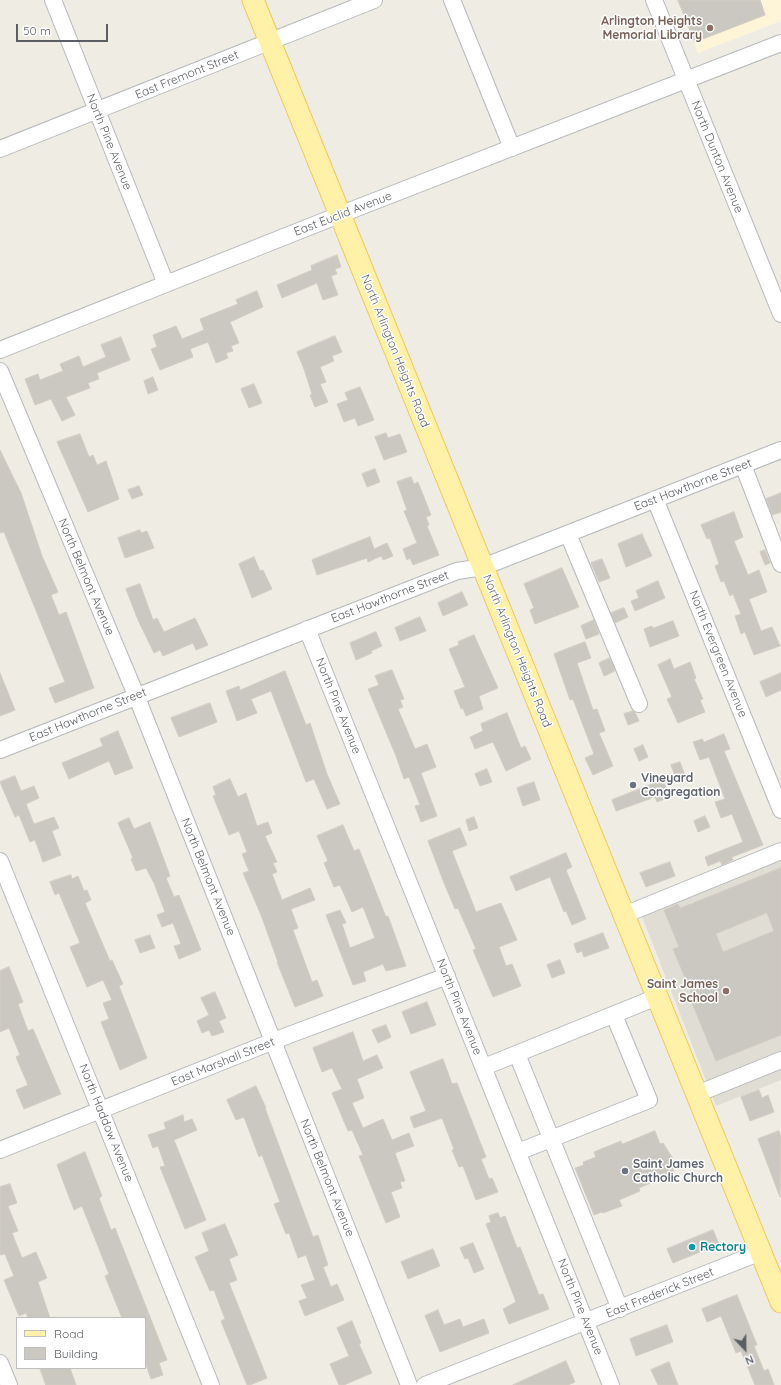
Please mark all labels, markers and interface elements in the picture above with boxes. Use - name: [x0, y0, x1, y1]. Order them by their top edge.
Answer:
- place label: Arlington Heights Memorial Library: [601, 14, 702, 42]
- scale bar: [18, 16, 110, 42]
- text: 50 m: [23, 23, 51, 38]
- marker: Arlington Heights Memorial Library: [705, 23, 715, 33]
- street label: East Fremont Street: [133, 48, 241, 102]
- street label: North Pine Avenue: [83, 92, 135, 192]
- street label: North Dunton Avenue: [688, 99, 746, 215]
- street label: East Euclid Avenue: [292, 189, 394, 239]
- street label: North Arlington Heights Road: [358, 272, 432, 430]
- street label: East Hawthorne Street: [632, 456, 754, 514]
- street label: North Belmont Avenue: [55, 516, 117, 638]
- street label: East Hawthorne Street: [329, 568, 451, 626]
- street label: North Arlington Heights Road: [480, 572, 554, 730]
- street label: North Evergreen Avenue: [686, 588, 750, 720]
- street label: North Pine Avenue: [312, 656, 364, 756]
- street label: East Hawthorne Street: [27, 685, 149, 745]
- place label: Vineyard Congregation: [641, 771, 720, 799]
- marker: Vineyard Congregation: [628, 780, 638, 790]
- street label: North Belmont Avenue: [178, 816, 238, 938]
- street label: North Pine Avenue: [433, 957, 485, 1057]
- place label: Saint James School: [647, 977, 718, 1005]
- marker: Saint James School: [721, 986, 731, 996]
- street label: East Marshall Street: [169, 1035, 277, 1089]
- street label: North Haddow Avenue: [76, 1062, 136, 1184]
- street label: North Belmont Avenue: [297, 1117, 357, 1239]
- place label: Saint James Catholic Church: [633, 1157, 723, 1185]
- marker: Saint James Catholic Church: [620, 1166, 630, 1176]
- place label: Rectory: [700, 1240, 746, 1254]
- marker: Rectory: [687, 1242, 697, 1252]
- street label: North Pine Avenue: [554, 1257, 606, 1357]
- street label: East Frederick Street: [604, 1265, 716, 1321]
- legend: [16, 1317, 146, 1369]
- text: Road: [54, 1326, 84, 1341]
- north arrow: [725, 1329, 765, 1369]
- text: Building: [54, 1346, 98, 1361]
- text: N: [743, 1352, 756, 1368]

